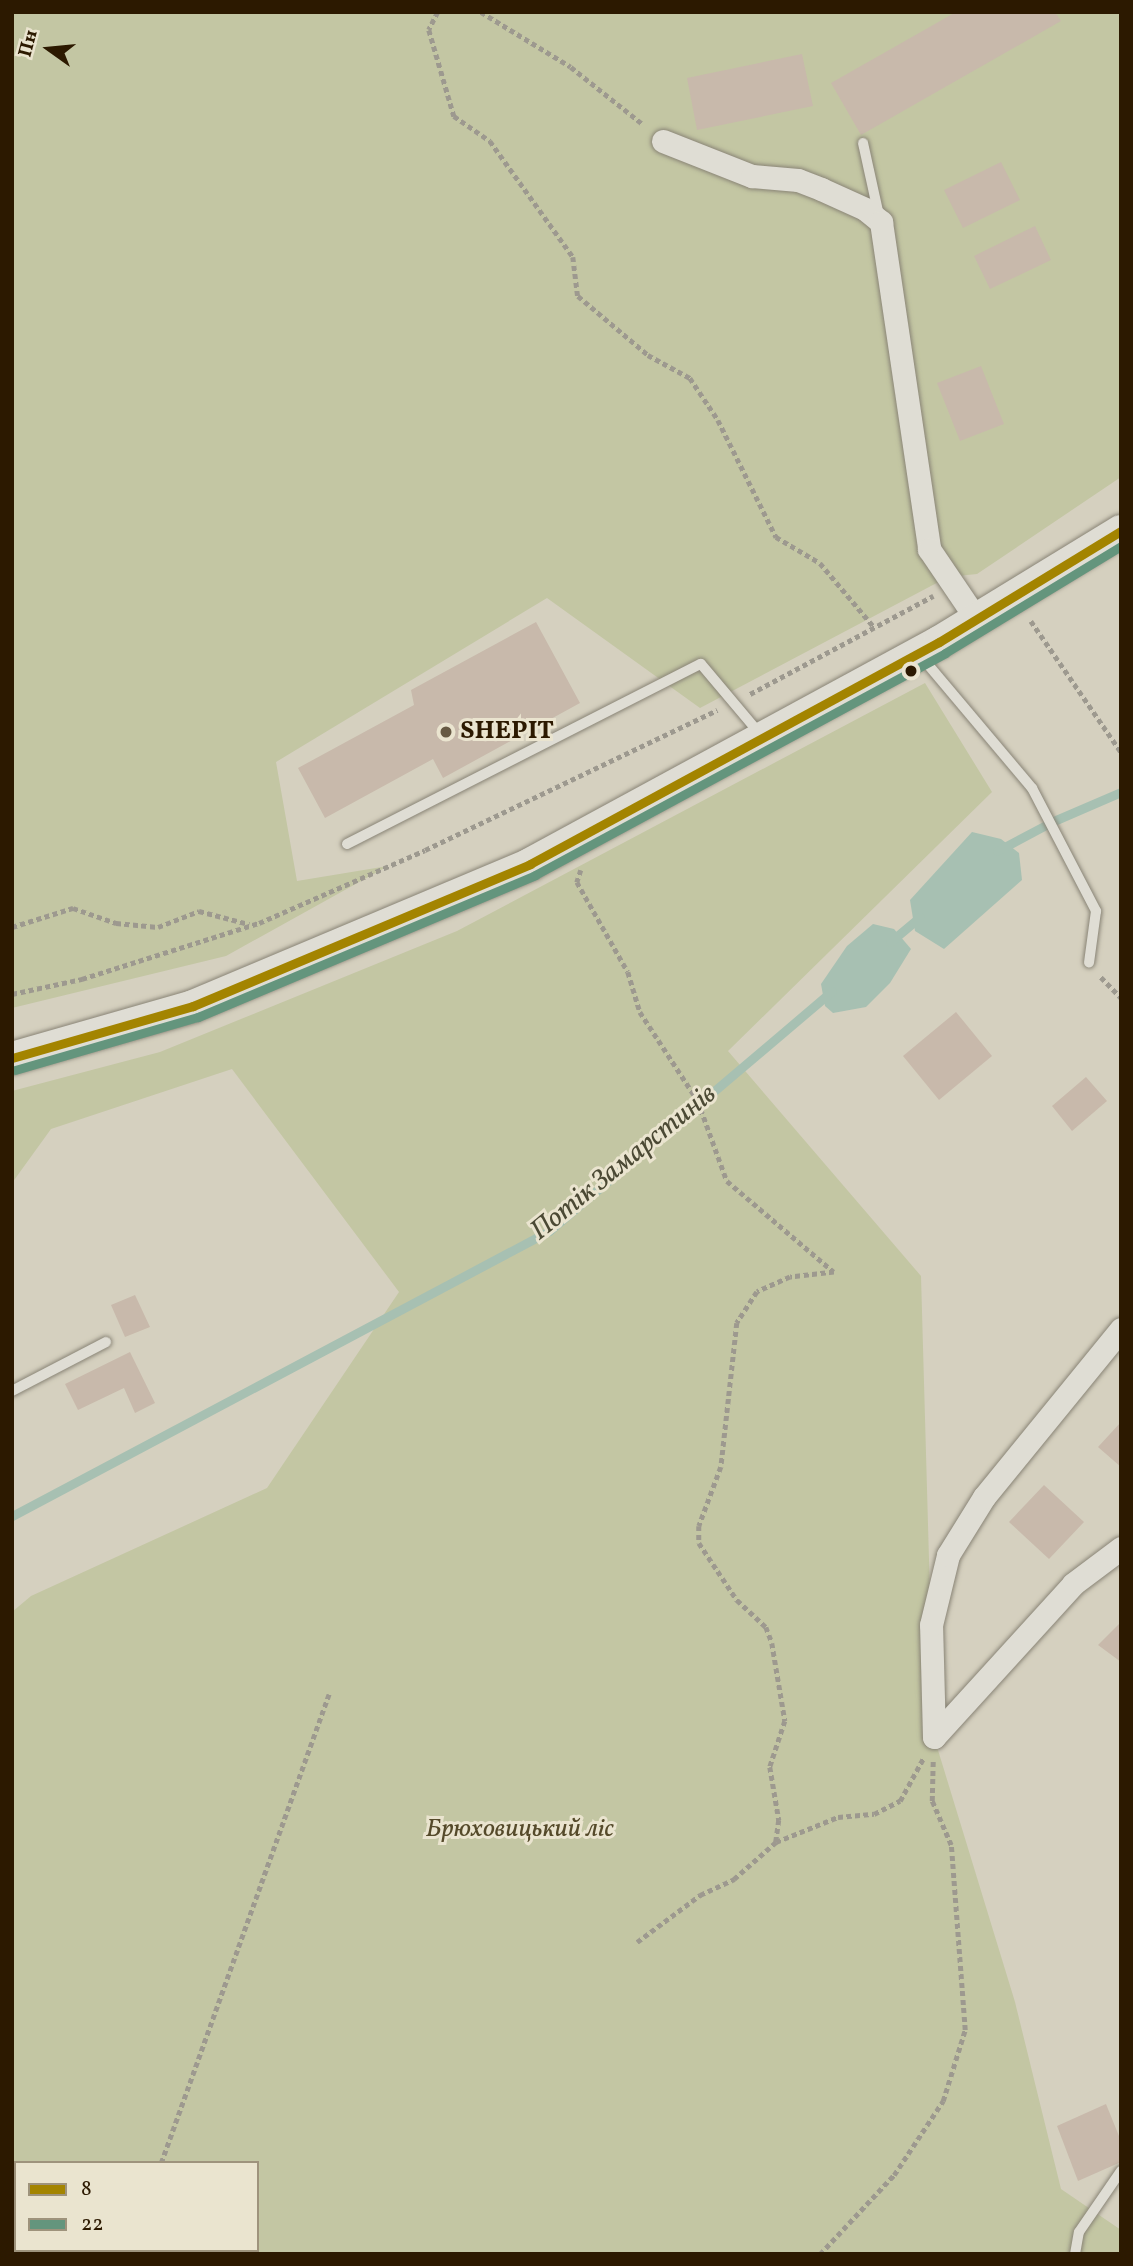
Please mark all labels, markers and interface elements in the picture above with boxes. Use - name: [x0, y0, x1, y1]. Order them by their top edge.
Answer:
- north arrow: [14, 14, 84, 84]
- text: Пн: [13, 27, 45, 60]
- unlabelled marker: [904, 664, 918, 678]
- place label: SHEPIT: [460, 716, 554, 748]
- marker: SHEPIT: [438, 724, 454, 740]
- water label: Потік Замарстинів: [524, 1078, 724, 1248]
- park label: Брюховицький ліс: [426, 1814, 614, 1846]
- legend: [14, 2161, 259, 2252]
- text: 8: [81, 2175, 92, 2204]
- text: 22: [81, 2210, 104, 2239]

